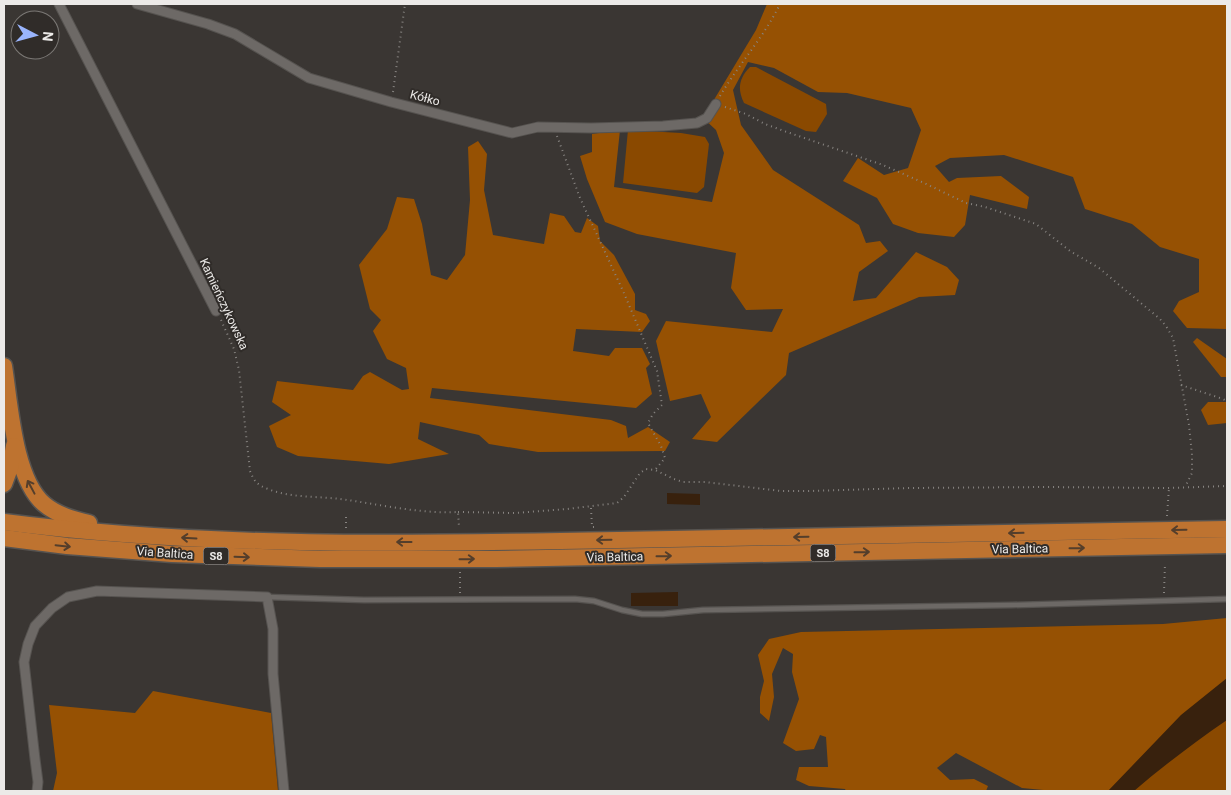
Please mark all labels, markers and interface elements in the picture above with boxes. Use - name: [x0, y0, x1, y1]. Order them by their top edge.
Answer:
- north arrow: [10, 10, 60, 60]
- text: N: [39, 31, 56, 42]
- street label: Kółko: [409, 87, 442, 109]
- street label: Kamieńczykowska: [197, 256, 251, 352]
- one-way arrow: [26, 480, 36, 495]
- one-way arrow: [1171, 525, 1187, 534]
- one-way arrow: [1008, 528, 1024, 538]
- one-way arrow: [793, 532, 810, 542]
- one-way arrow: [181, 534, 197, 543]
- one-way arrow: [596, 536, 612, 545]
- one-way arrow: [396, 537, 412, 547]
- one-way arrow: [54, 541, 70, 551]
- street label: Via Baltica: [992, 542, 1048, 556]
- one-way arrow: [1068, 543, 1084, 553]
- street label: Via Baltica: [136, 544, 194, 562]
- road number: S8: [810, 544, 836, 562]
- one-way arrow: [853, 547, 869, 557]
- road number: S8: [204, 548, 228, 564]
- street label: Via Baltica: [587, 550, 643, 564]
- one-way arrow: [656, 551, 672, 561]
- one-way arrow: [234, 553, 250, 562]
- one-way arrow: [458, 554, 474, 564]

